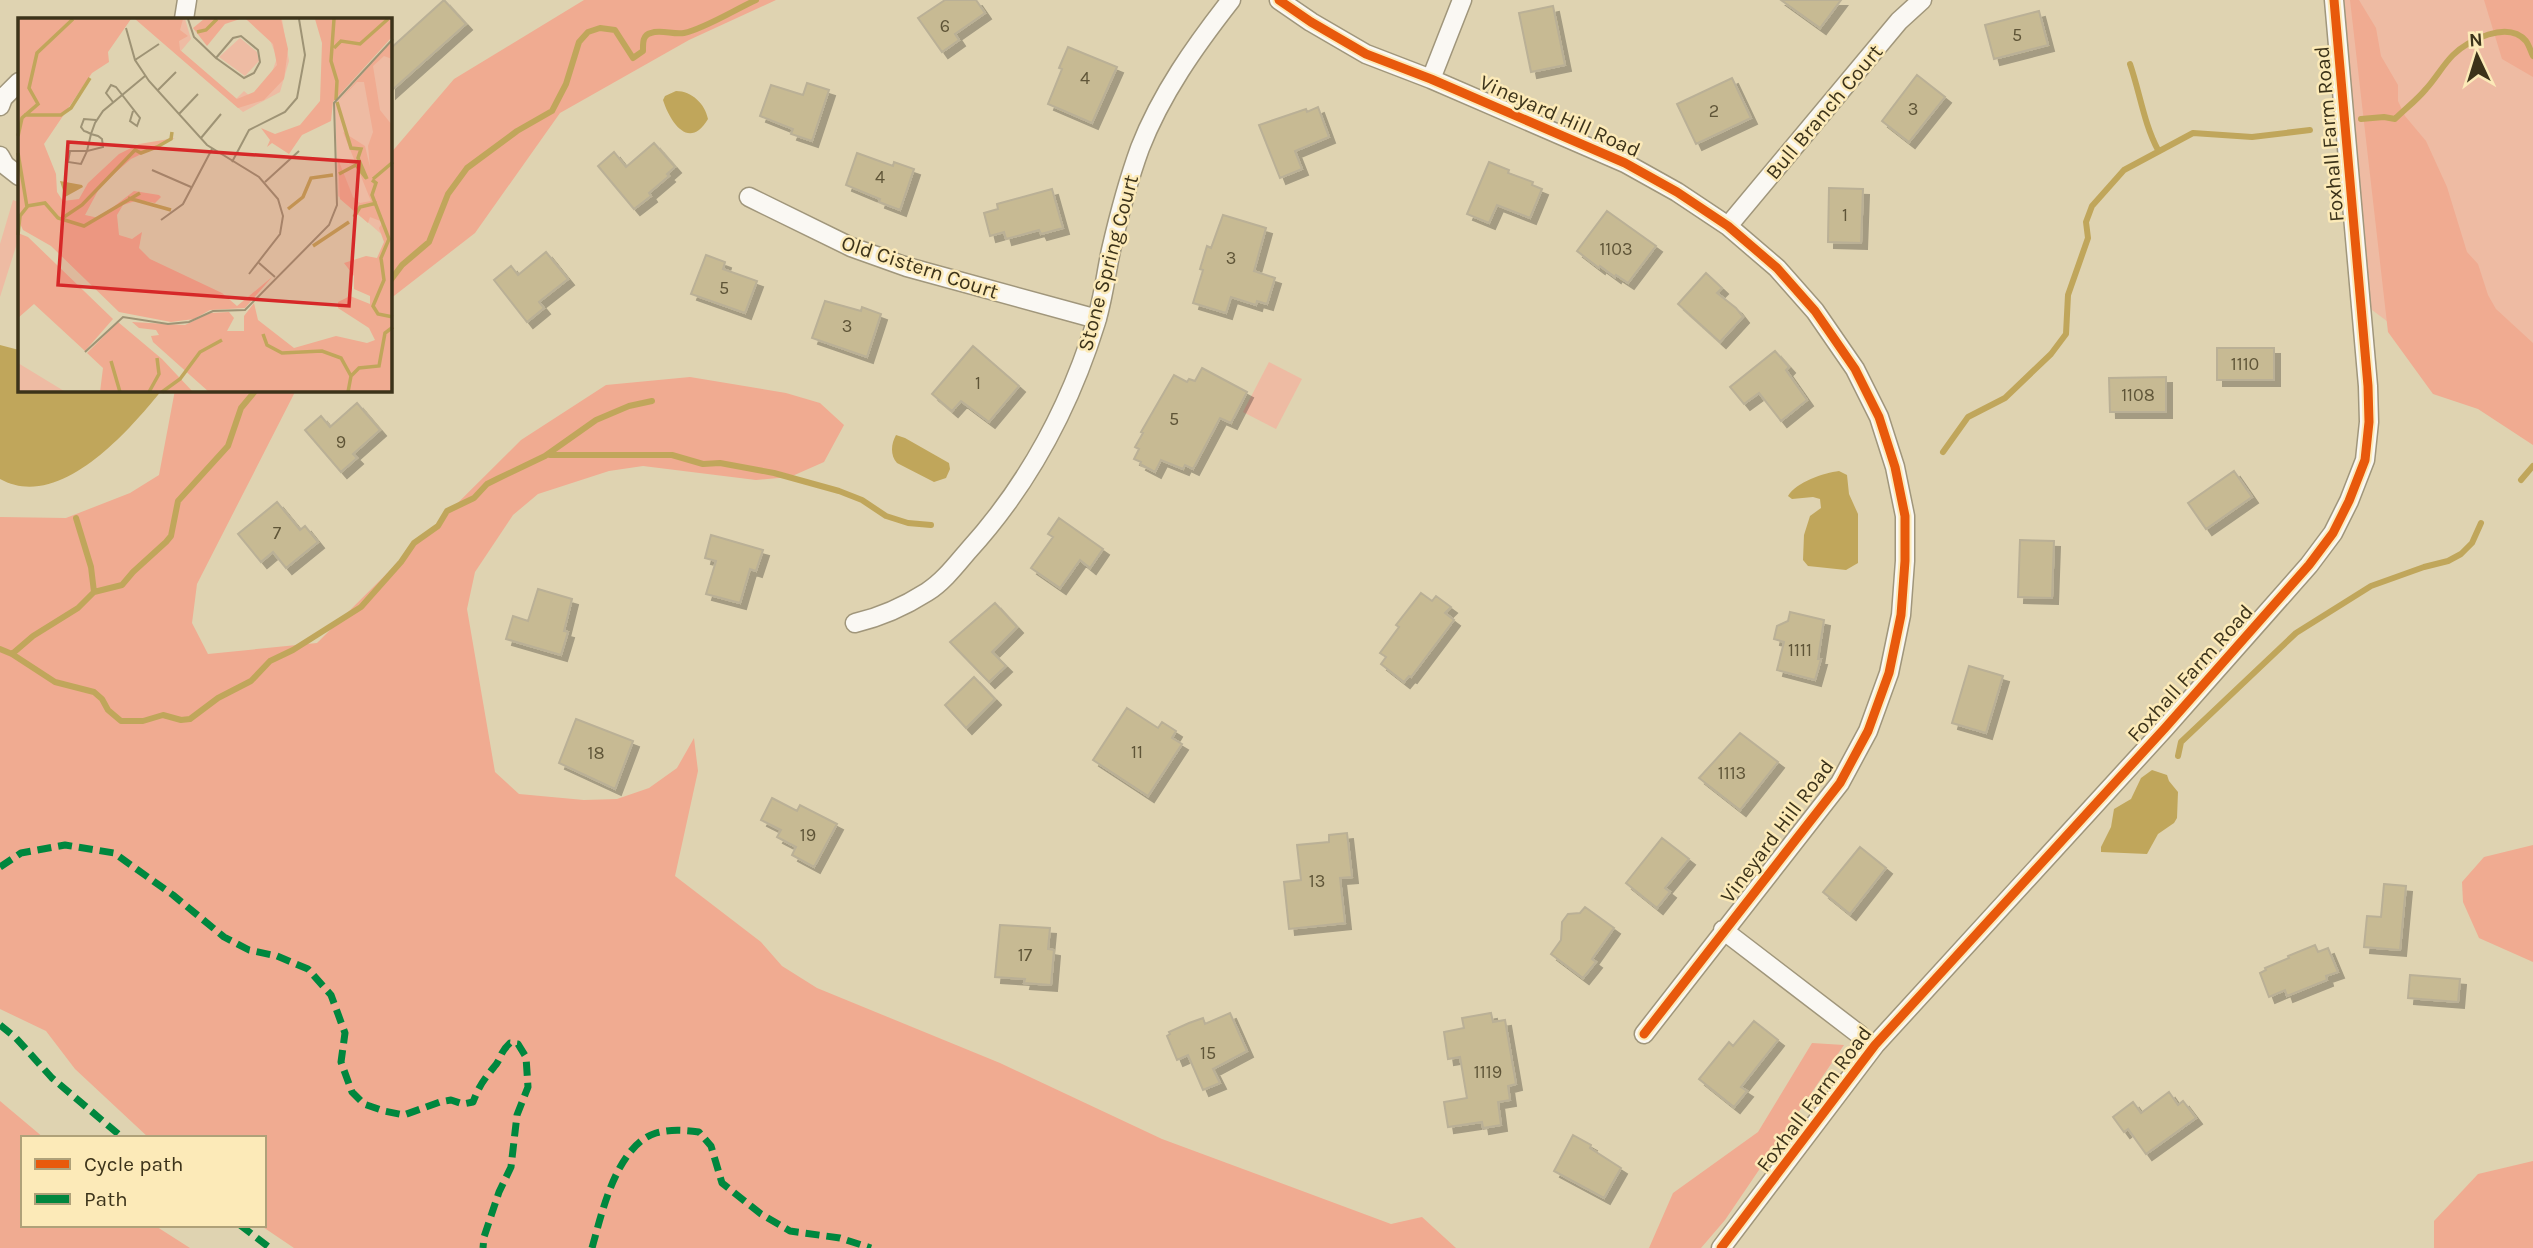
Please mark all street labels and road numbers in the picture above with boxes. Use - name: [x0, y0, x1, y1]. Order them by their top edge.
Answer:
- street label: Bull Branch Court: [1761, 40, 1887, 184]
- street label: Foxhall Farm Road: [2309, 45, 2349, 223]
- street label: Vineyard Hill Road: [1476, 70, 1644, 162]
- street label: Stone Spring Court: [1073, 172, 1143, 354]
- street label: Old Cistern Court: [839, 230, 1002, 304]
- street label: Foxhall Farm Road: [2122, 599, 2258, 747]
- street label: Vineyard Hill Road: [1715, 755, 1839, 907]
- street label: Foxhall Farm Road: [1751, 1021, 1877, 1177]

